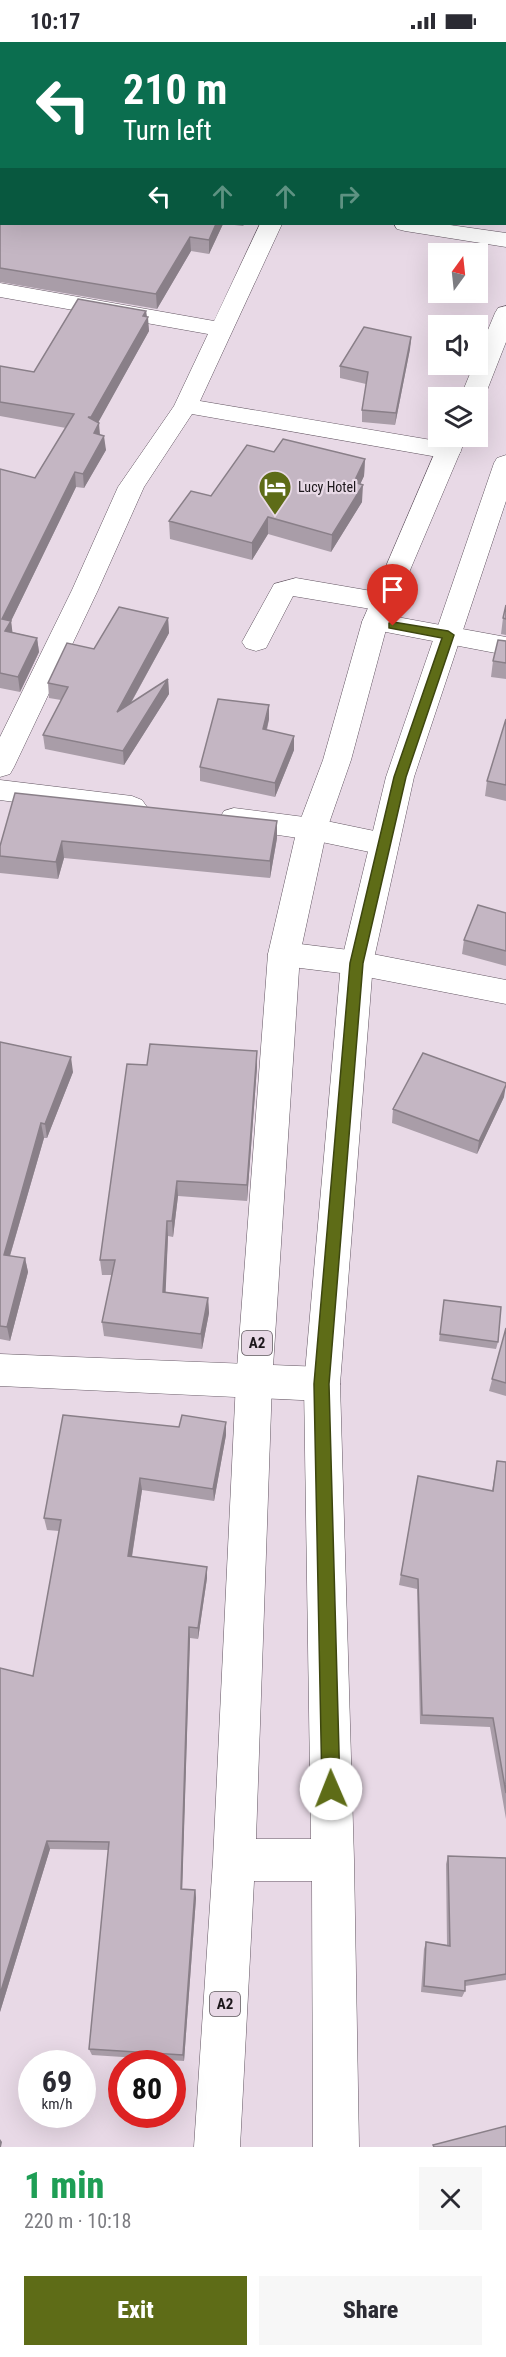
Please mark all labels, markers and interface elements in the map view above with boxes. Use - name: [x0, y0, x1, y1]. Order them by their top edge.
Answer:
- text: 10:17: [30, 9, 81, 34]
- text: 210 m: [123, 65, 228, 114]
- icon: left: [24, 66, 102, 144]
- text: Turn left: [123, 115, 212, 147]
- icon: left: [143, 180, 176, 213]
- icon: ahead: [206, 180, 239, 213]
- icon: ahead: [269, 180, 302, 213]
- icon: right: [332, 180, 365, 213]
- north arrow: [428, 243, 488, 303]
- map controls: [428, 243, 488, 447]
- button: sound: [428, 315, 488, 375]
- button: layers: [428, 387, 488, 447]
- hotel icon: Lucy Hotel: [257, 469, 293, 516]
- place label: Lucy Hotel: [298, 479, 356, 495]
- pin: [367, 564, 418, 626]
- icon: arrive: [376, 573, 409, 606]
- road number: A2: [242, 1331, 272, 1355]
- position arrow: [299, 1757, 363, 1821]
- road number: A2: [210, 1992, 240, 2016]
- speed limit sign: 80: [108, 2050, 186, 2128]
- text: 69: [42, 2064, 72, 2099]
- text: km/h: [42, 2095, 72, 2113]
- text: 1 min: [24, 2165, 104, 2207]
- button: close: [419, 2167, 482, 2230]
- text: 220 m · 10:18: [24, 2209, 131, 2233]
- button: Exit: [24, 2276, 247, 2345]
- button: Share: [259, 2276, 482, 2345]

